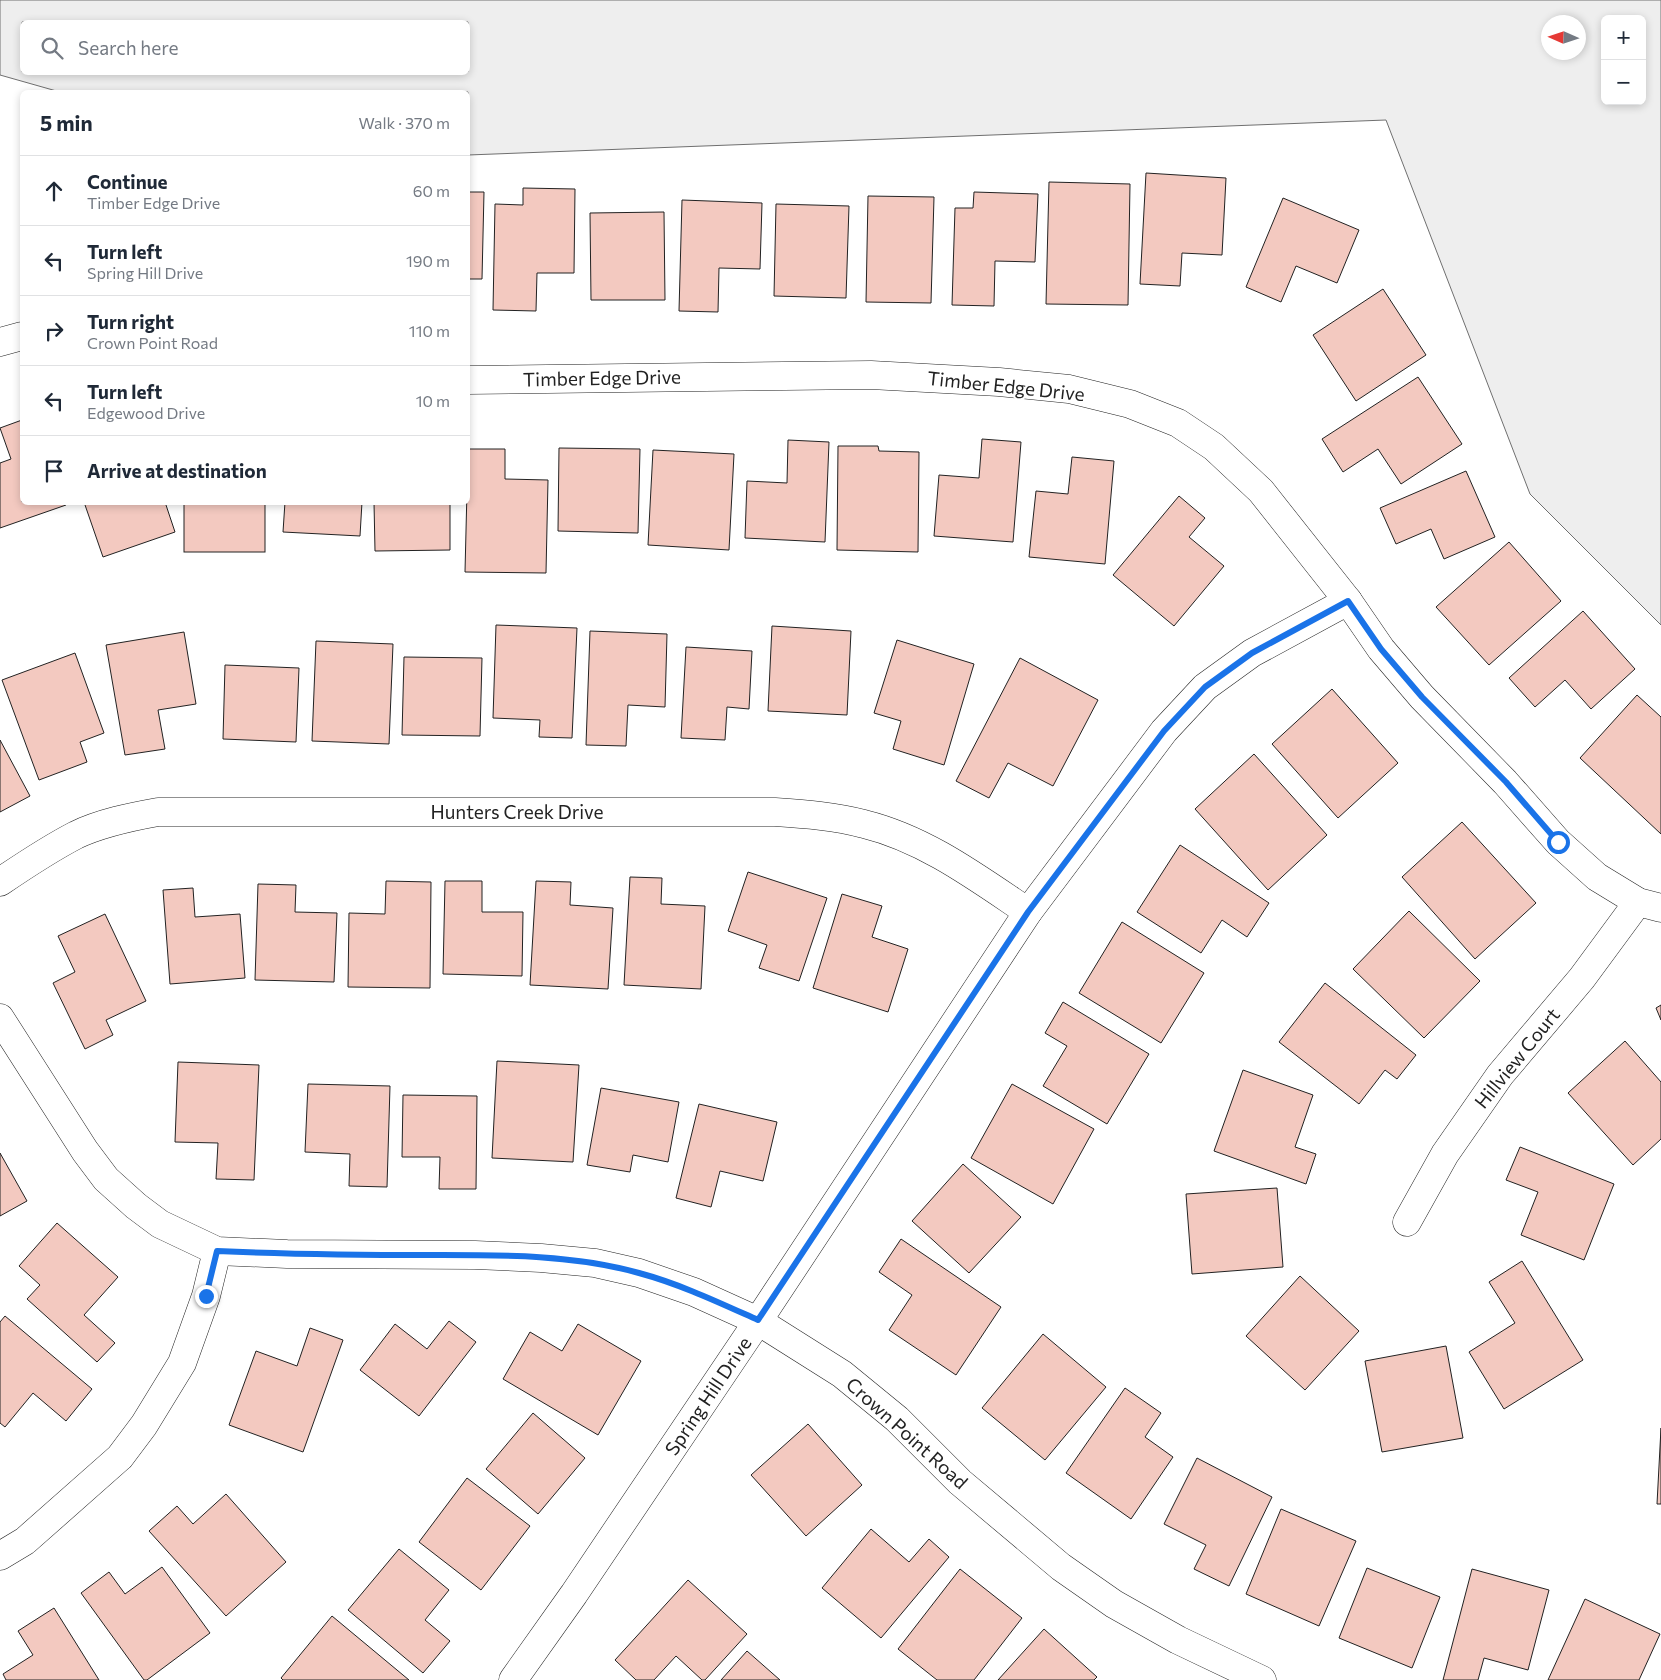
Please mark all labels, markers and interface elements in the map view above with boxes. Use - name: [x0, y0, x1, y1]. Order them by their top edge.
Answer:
- north arrow: [1541, 15, 1586, 60]
- map controls: [1601, 15, 1646, 105]
- button: +: [1601, 15, 1646, 60]
- search box: [20, 20, 470, 75]
- icon: search: [38, 34, 66, 62]
- text: Search here: [78, 36, 178, 59]
- button: −: [1601, 60, 1646, 105]
- text: 5 min: [40, 110, 93, 135]
- text: Walk · 370 m: [359, 113, 450, 132]
- text: Continue: [87, 170, 167, 193]
- icon: ahead: [40, 177, 68, 205]
- text: 60 m: [413, 181, 450, 200]
- text: Timber Edge Drive: [87, 193, 220, 212]
- text: Turn left: [87, 240, 162, 263]
- icon: left: [40, 247, 68, 275]
- text: 190 m: [406, 251, 450, 270]
- text: Spring Hill Drive: [87, 263, 203, 282]
- text: Turn right: [87, 310, 174, 333]
- icon: right: [40, 317, 68, 345]
- text: 110 m: [409, 321, 450, 340]
- text: Crown Point Road: [87, 333, 218, 352]
- street label: Timber Edge Drive: [523, 365, 681, 390]
- street label: Timber Edge Drive: [926, 366, 1086, 405]
- text: Turn left: [87, 380, 162, 403]
- icon: left: [40, 387, 68, 415]
- text: 10 m: [416, 391, 450, 410]
- text: Edgewood Drive: [87, 403, 205, 422]
- icon: arrive: [40, 457, 68, 485]
- text: Arrive at destination: [87, 459, 267, 482]
- street label: Hunters Creek Drive: [430, 800, 604, 823]
- route start: [1547, 831, 1570, 854]
- street label: Hillview Court: [1469, 1003, 1564, 1112]
- route end: [195, 1285, 218, 1308]
- street label: Spring Hill Drive: [659, 1332, 756, 1459]
- street label: Crown Point Road: [842, 1372, 973, 1493]

